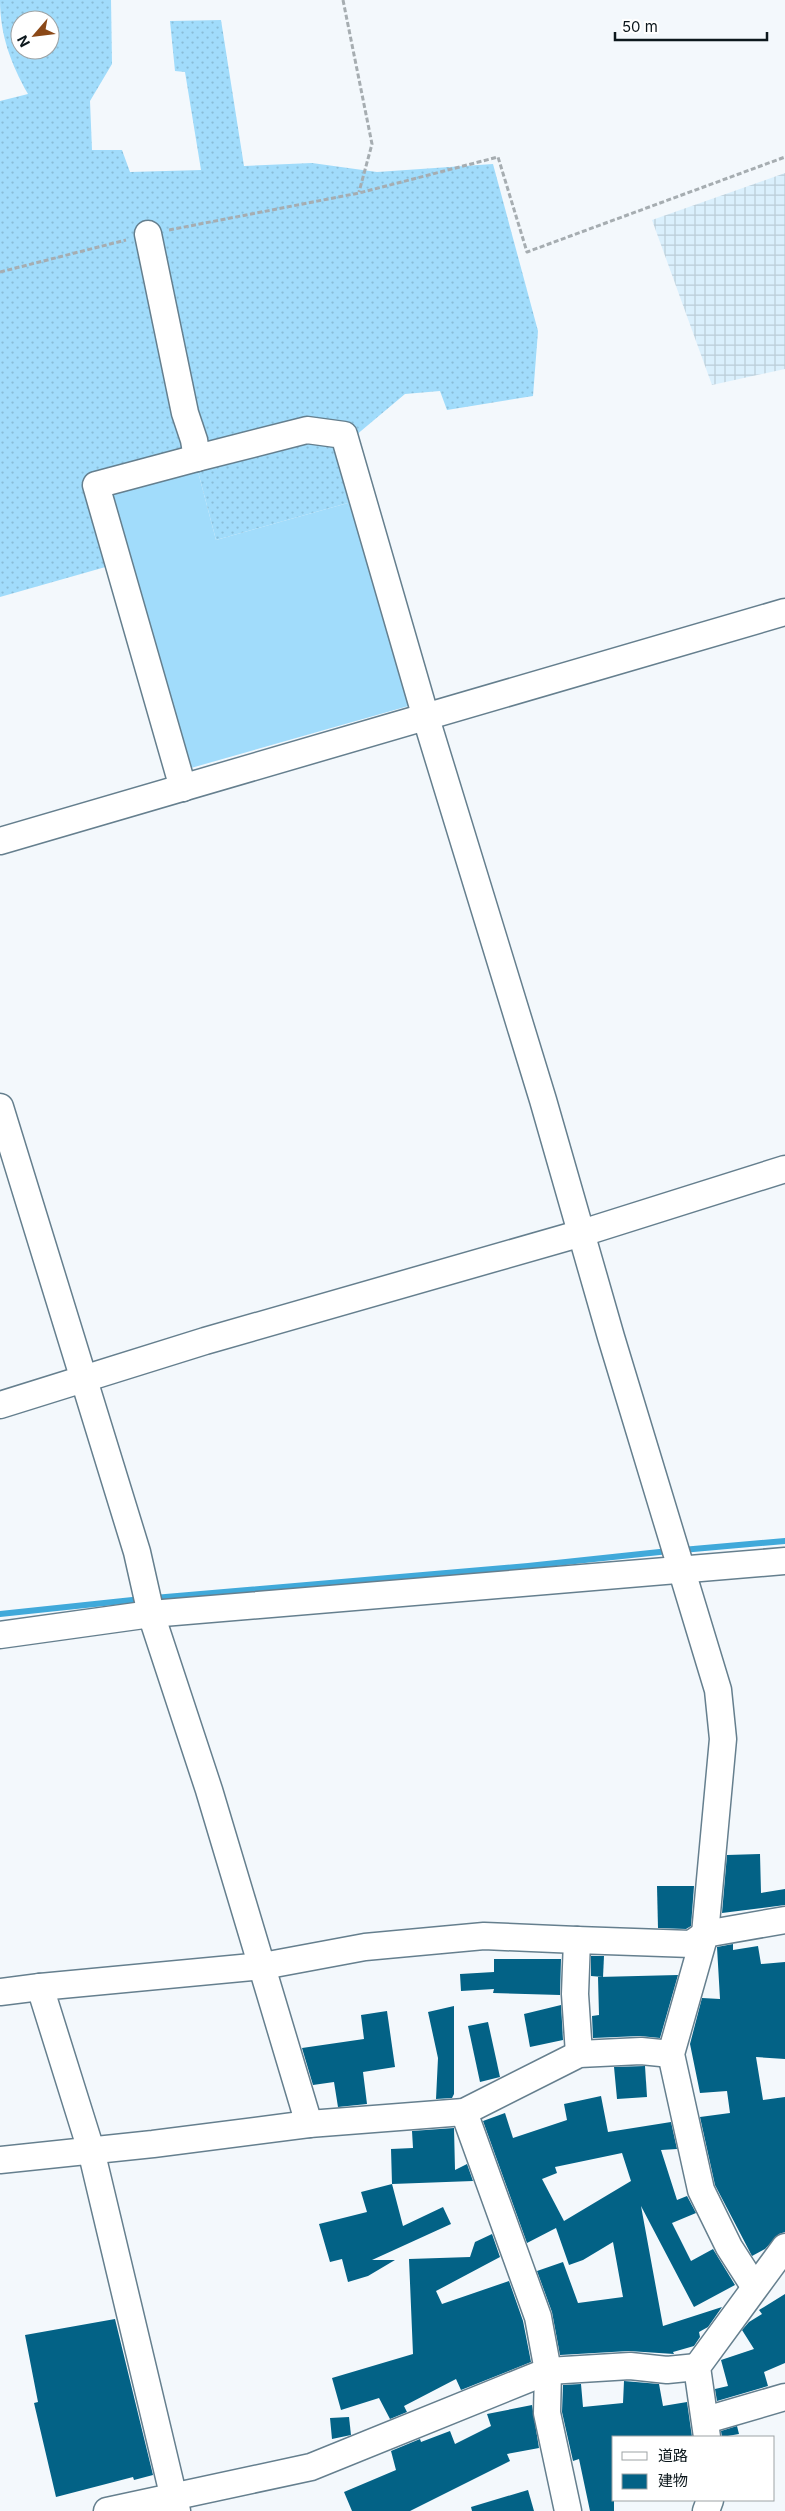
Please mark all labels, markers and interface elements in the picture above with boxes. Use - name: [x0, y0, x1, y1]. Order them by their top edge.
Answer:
- north arrow: [10, 10, 60, 60]
- scale bar: [615, 10, 768, 42]
- text: 50 m: [622, 17, 658, 36]
- text: N: [13, 33, 33, 50]
- legend: [612, 2436, 775, 2501]
- text: 道路: [658, 2446, 688, 2465]
- text: 建物: [658, 2471, 688, 2490]

